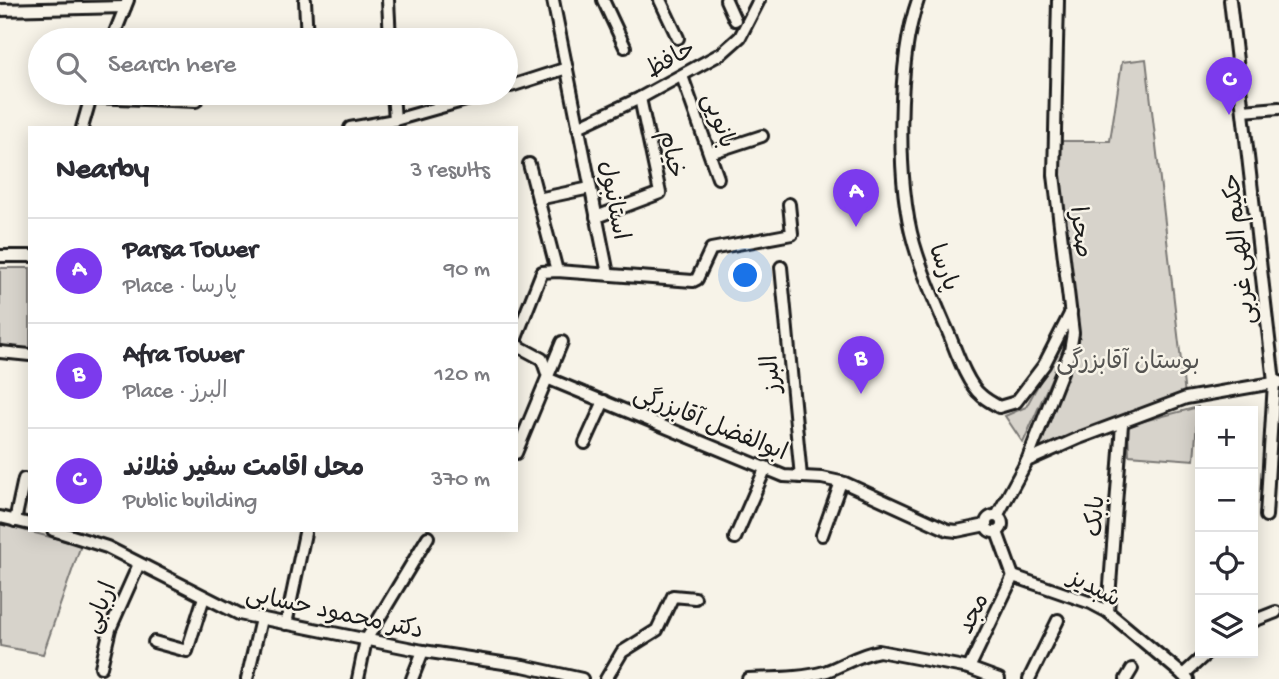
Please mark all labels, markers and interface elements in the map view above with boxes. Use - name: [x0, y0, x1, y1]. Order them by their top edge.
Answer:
- search box: [28, 28, 518, 105]
- street label: حافظ: [642, 36, 702, 87]
- icon: search: [52, 48, 90, 86]
- text: Search here: [108, 51, 236, 82]
- pin: C: [1206, 57, 1252, 115]
- street label: بانویی: [693, 90, 740, 153]
- street label: خیام: [651, 129, 688, 181]
- text: Nearby: [56, 154, 149, 189]
- text: 3 results: [410, 158, 490, 185]
- street label: استانبول: [590, 159, 633, 243]
- pin: A: [833, 169, 879, 227]
- street label: حکیم الهی غربی: [1219, 171, 1264, 326]
- street label: صحرا: [1061, 205, 1096, 260]
- text: Parsa Tower: [123, 236, 257, 267]
- street label: پارسا: [920, 241, 964, 296]
- text: A: [72, 257, 86, 284]
- text: 90 m: [444, 257, 490, 284]
- your location: [728, 258, 762, 292]
- text: Place · پارسا: [123, 274, 237, 301]
- pin: B: [838, 336, 884, 394]
- text: Afra Tower: [123, 341, 242, 372]
- park label: بوستان آقابزرگی: [1056, 346, 1200, 378]
- street label: البرز: [757, 354, 790, 396]
- text: B: [73, 362, 85, 389]
- text: 120 m: [435, 362, 490, 389]
- street label: ابوالفضل آقابزرگی: [629, 378, 792, 469]
- text: Place · البرز: [123, 379, 228, 406]
- map controls: [1195, 406, 1258, 658]
- button: +: [1195, 406, 1258, 469]
- text: محل اقامت سفیر فنلاند: [123, 455, 364, 486]
- text: C: [73, 467, 85, 494]
- text: 370 m: [431, 467, 490, 494]
- button: −: [1195, 469, 1258, 532]
- text: Public building: [123, 489, 257, 516]
- street label: بابک: [1082, 494, 1113, 538]
- button: locate: [1195, 532, 1258, 595]
- street label: شبدیز: [1061, 564, 1124, 616]
- street label: اربابی: [79, 578, 125, 638]
- street label: دکتر محمود حسابی: [243, 581, 426, 647]
- street label: مجد: [953, 589, 997, 640]
- button: layers: [1195, 595, 1258, 658]

